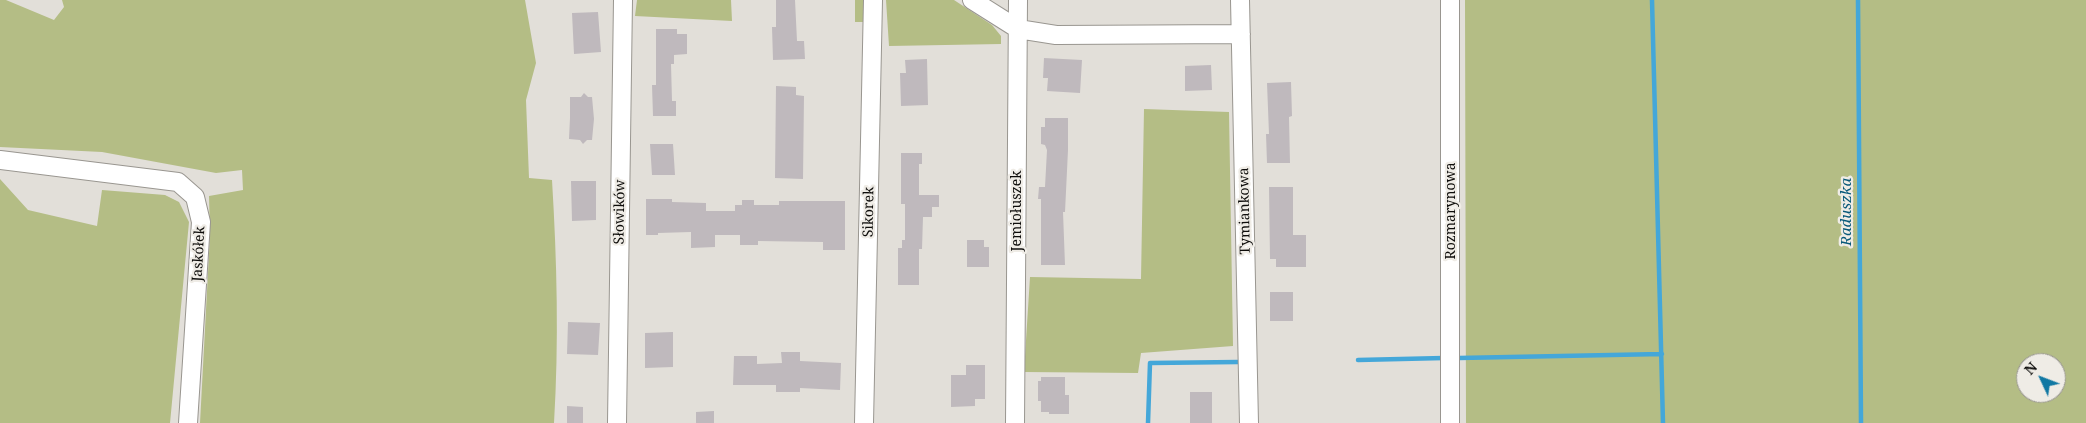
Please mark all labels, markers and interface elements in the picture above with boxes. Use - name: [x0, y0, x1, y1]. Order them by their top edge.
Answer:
- street label: Rozmarynowa: [1443, 162, 1459, 260]
- street label: Tymiankowa: [1236, 167, 1254, 255]
- street label: Jemiołuszek: [1009, 171, 1025, 251]
- water label: Raduszka: [1838, 178, 1856, 246]
- street label: Słowików: [611, 179, 629, 245]
- street label: Sikorek: [860, 187, 878, 237]
- street label: Jaskółek: [189, 226, 209, 282]
- north arrow: [2016, 353, 2066, 403]
- text: N: [2020, 358, 2041, 379]

